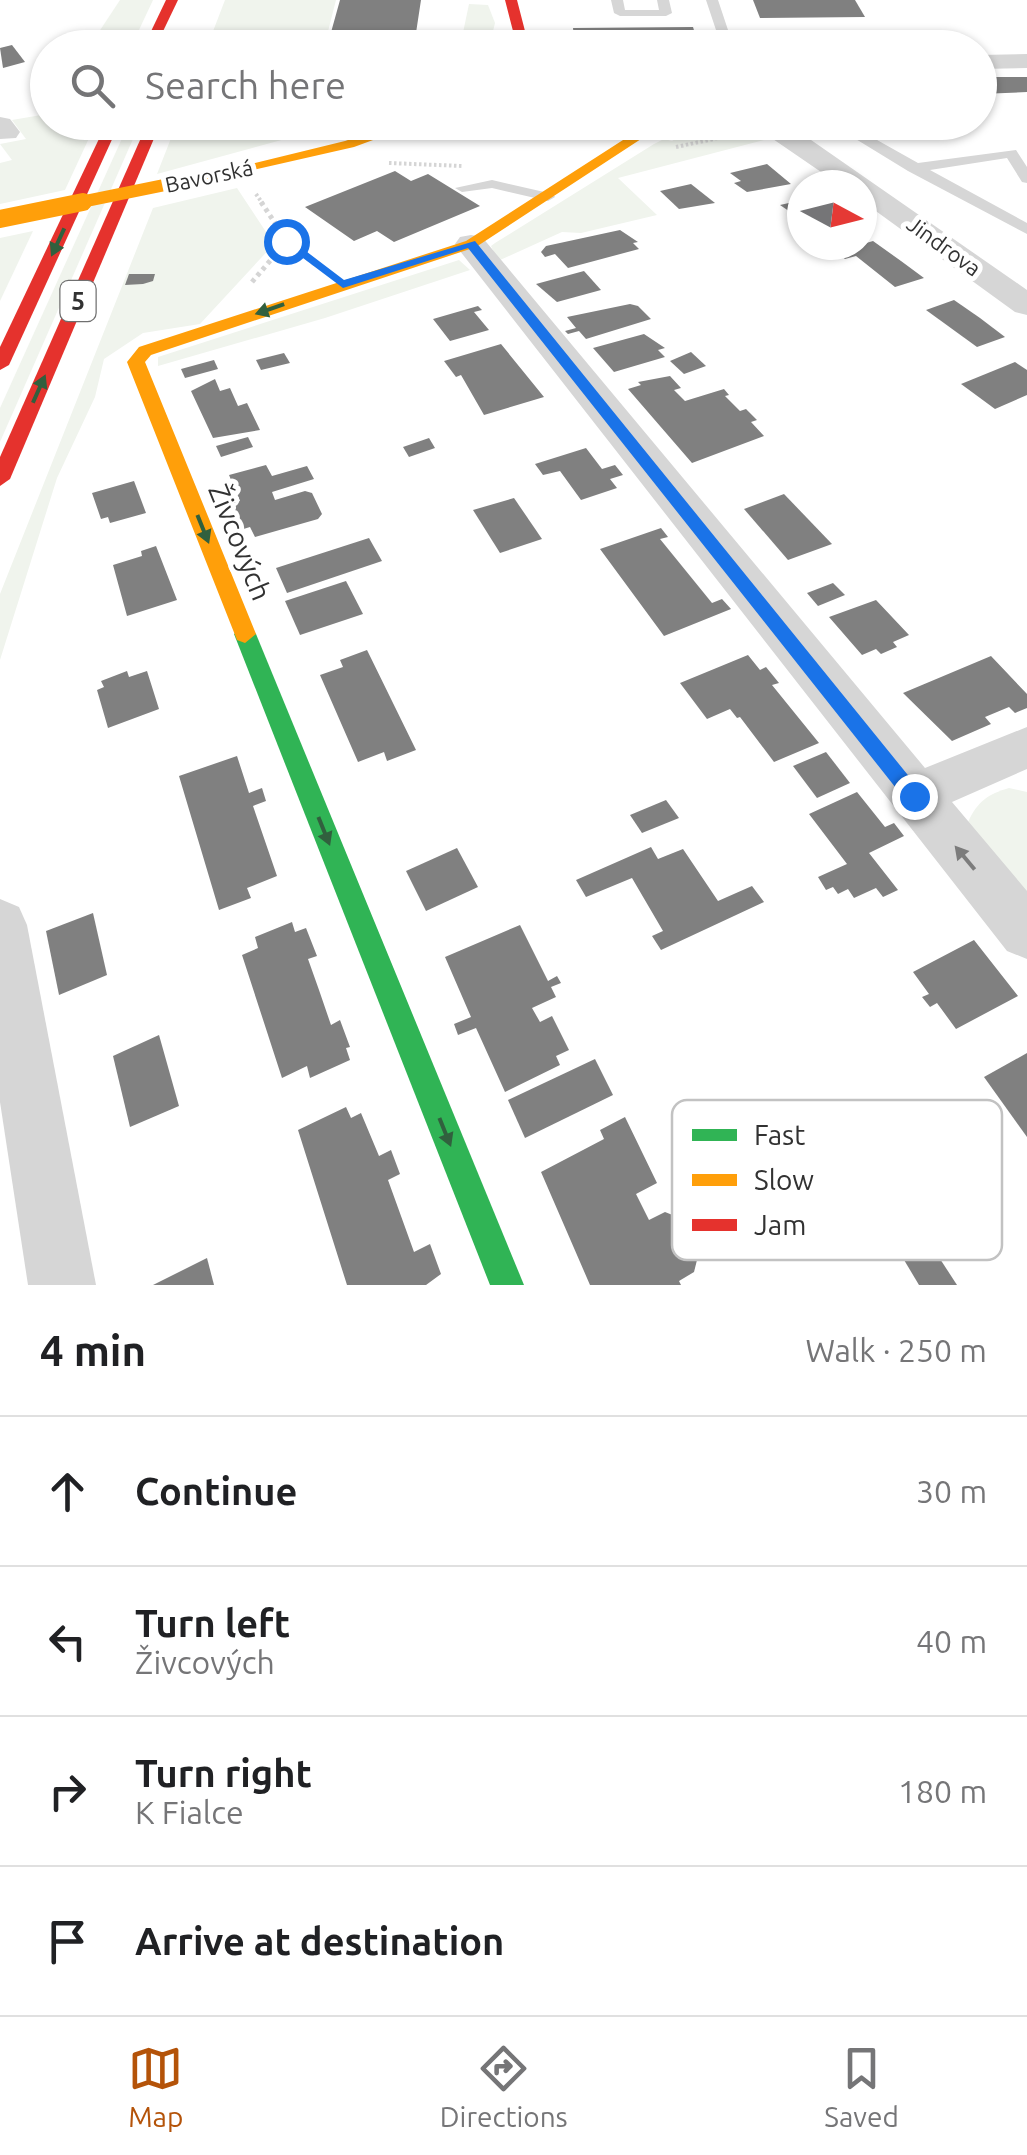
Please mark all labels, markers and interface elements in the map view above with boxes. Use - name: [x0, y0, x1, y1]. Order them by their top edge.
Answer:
- search box: [30, 30, 997, 140]
- icon: search: [65, 58, 120, 113]
- text: Search here: [145, 64, 346, 106]
- street label: Bavorská: [163, 154, 255, 197]
- north arrow: [787, 170, 877, 260]
- street label: Jindrova: [903, 211, 986, 281]
- route start: [264, 219, 310, 265]
- one-way arrow: [49, 228, 66, 257]
- road number: 5: [60, 281, 96, 321]
- one-way arrow: [254, 302, 284, 317]
- one-way arrow: [31, 374, 47, 404]
- street label: Živcových: [203, 479, 279, 604]
- one-way arrow: [195, 514, 211, 544]
- route end: [892, 774, 938, 820]
- one-way arrow: [316, 816, 332, 846]
- one-way arrow: [955, 846, 976, 871]
- legend: [672, 1100, 1002, 1260]
- one-way arrow: [438, 1117, 454, 1147]
- text: Fast: [754, 1119, 805, 1150]
- text: Slow: [754, 1164, 814, 1195]
- text: Jam: [754, 1209, 806, 1240]
- text: 4 min: [40, 1327, 146, 1374]
- text: Walk · 250 m: [805, 1332, 987, 1368]
- icon: ahead: [40, 1464, 95, 1519]
- text: Continue: [135, 1470, 297, 1512]
- text: 30 m: [916, 1473, 987, 1509]
- text: Turn left: [135, 1602, 290, 1644]
- icon: left: [40, 1614, 95, 1669]
- text: 40 m: [916, 1623, 987, 1659]
- text: Živcových: [135, 1644, 275, 1680]
- text: Turn right: [135, 1752, 312, 1794]
- icon: right: [40, 1764, 95, 1819]
- text: 180 m: [898, 1773, 987, 1809]
- text: K Fialce: [135, 1794, 244, 1830]
- icon: arrive: [40, 1914, 95, 1969]
- text: Arrive at destination: [135, 1920, 504, 1962]
- tab: Map: [128, 2041, 183, 2132]
- tab: Directions: [440, 2041, 568, 2132]
- tab: Saved: [824, 2041, 899, 2132]

